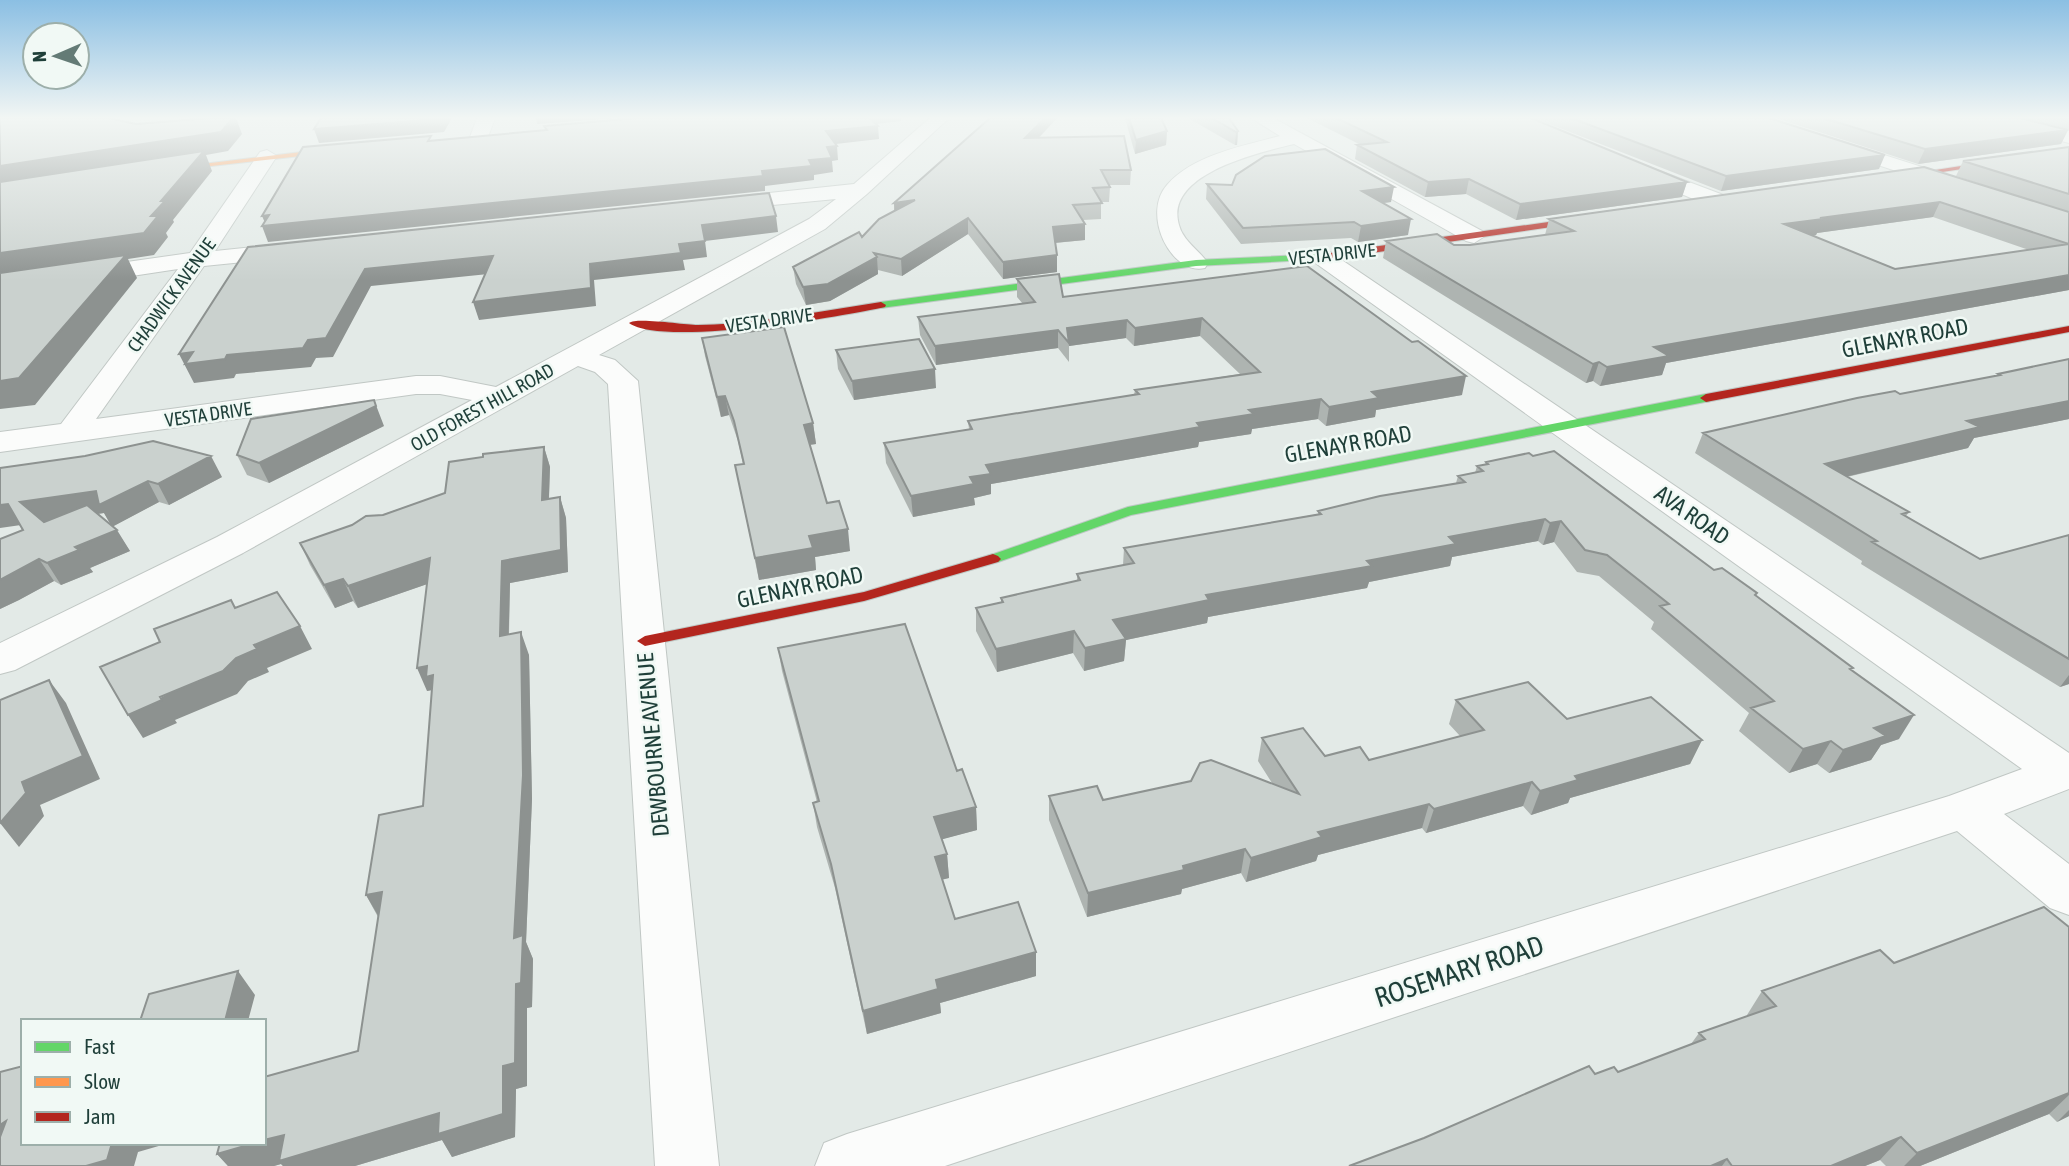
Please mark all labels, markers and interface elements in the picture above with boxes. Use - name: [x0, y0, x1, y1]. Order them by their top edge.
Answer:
- north arrow: [21, 21, 91, 91]
- text: N: [28, 51, 50, 63]
- street label: CHADWICK AVENUE: [122, 234, 220, 356]
- street label: VESTA DRIVE: [1287, 238, 1377, 270]
- street label: VESTA DRIVE: [724, 303, 814, 337]
- street label: GLENAYR ROAD: [1840, 313, 1970, 363]
- street label: OLD FOREST HILL ROAD: [406, 358, 558, 456]
- street label: VESTA DRIVE: [163, 397, 253, 431]
- street label: GLENAYR ROAD: [1283, 420, 1413, 468]
- street label: AVA ROAD: [1650, 480, 1734, 550]
- street label: GLENAYR ROAD: [735, 561, 865, 613]
- street label: DEWBOURNE AVENUE: [632, 652, 674, 838]
- street label: ROSEMARY ROAD: [1370, 929, 1548, 1013]
- legend: [21, 1019, 266, 1145]
- text: Fast: [84, 1034, 115, 1058]
- text: Slow: [84, 1069, 121, 1093]
- text: Jam: [84, 1104, 116, 1128]

